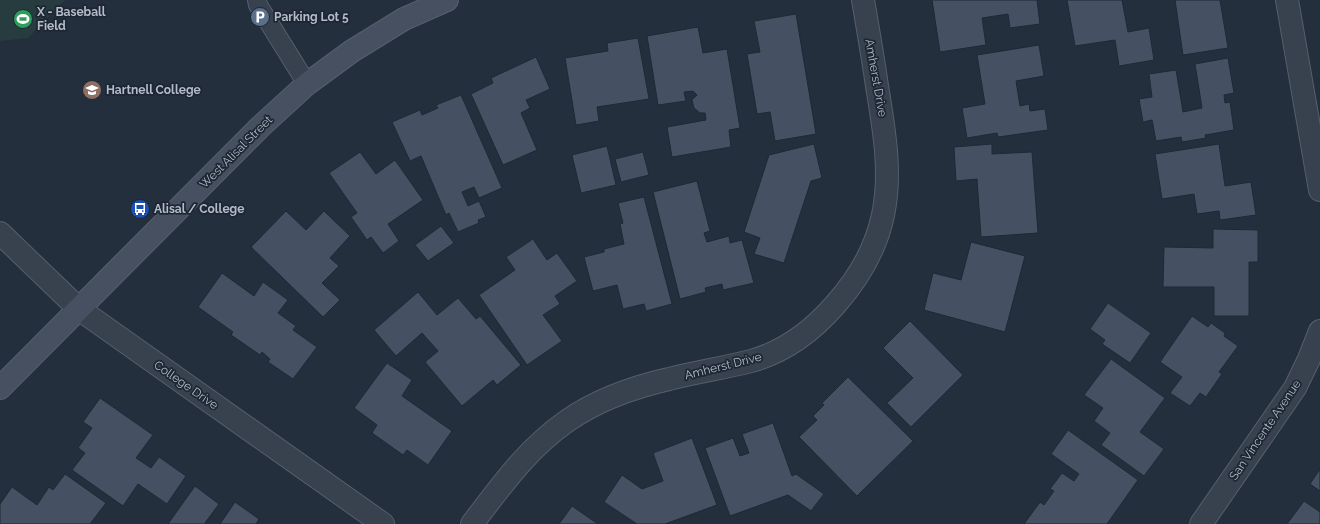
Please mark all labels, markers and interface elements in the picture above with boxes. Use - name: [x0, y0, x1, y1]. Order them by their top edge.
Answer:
- place label: X - Baseball Field: [36, 5, 106, 33]
- parking icon: Parking Lot 5: [249, 6, 271, 28]
- sports icon: X - Baseball Field: [12, 8, 34, 30]
- place label: Parking Lot 5: [274, 10, 349, 24]
- street label: Amherst Drive: [862, 38, 890, 118]
- school or university icon: Hartnell College: [81, 79, 103, 101]
- place label: Hartnell College: [106, 83, 201, 97]
- street label: West Alisal Street: [197, 113, 275, 191]
- bus stop icon: Alisal / College: [129, 198, 151, 220]
- place label: Alisal / College: [154, 202, 244, 216]
- street label: Amherst Drive: [683, 350, 763, 382]
- street label: College Drive: [151, 358, 221, 412]
- street label: San Vincente Avenue: [1226, 377, 1304, 483]

